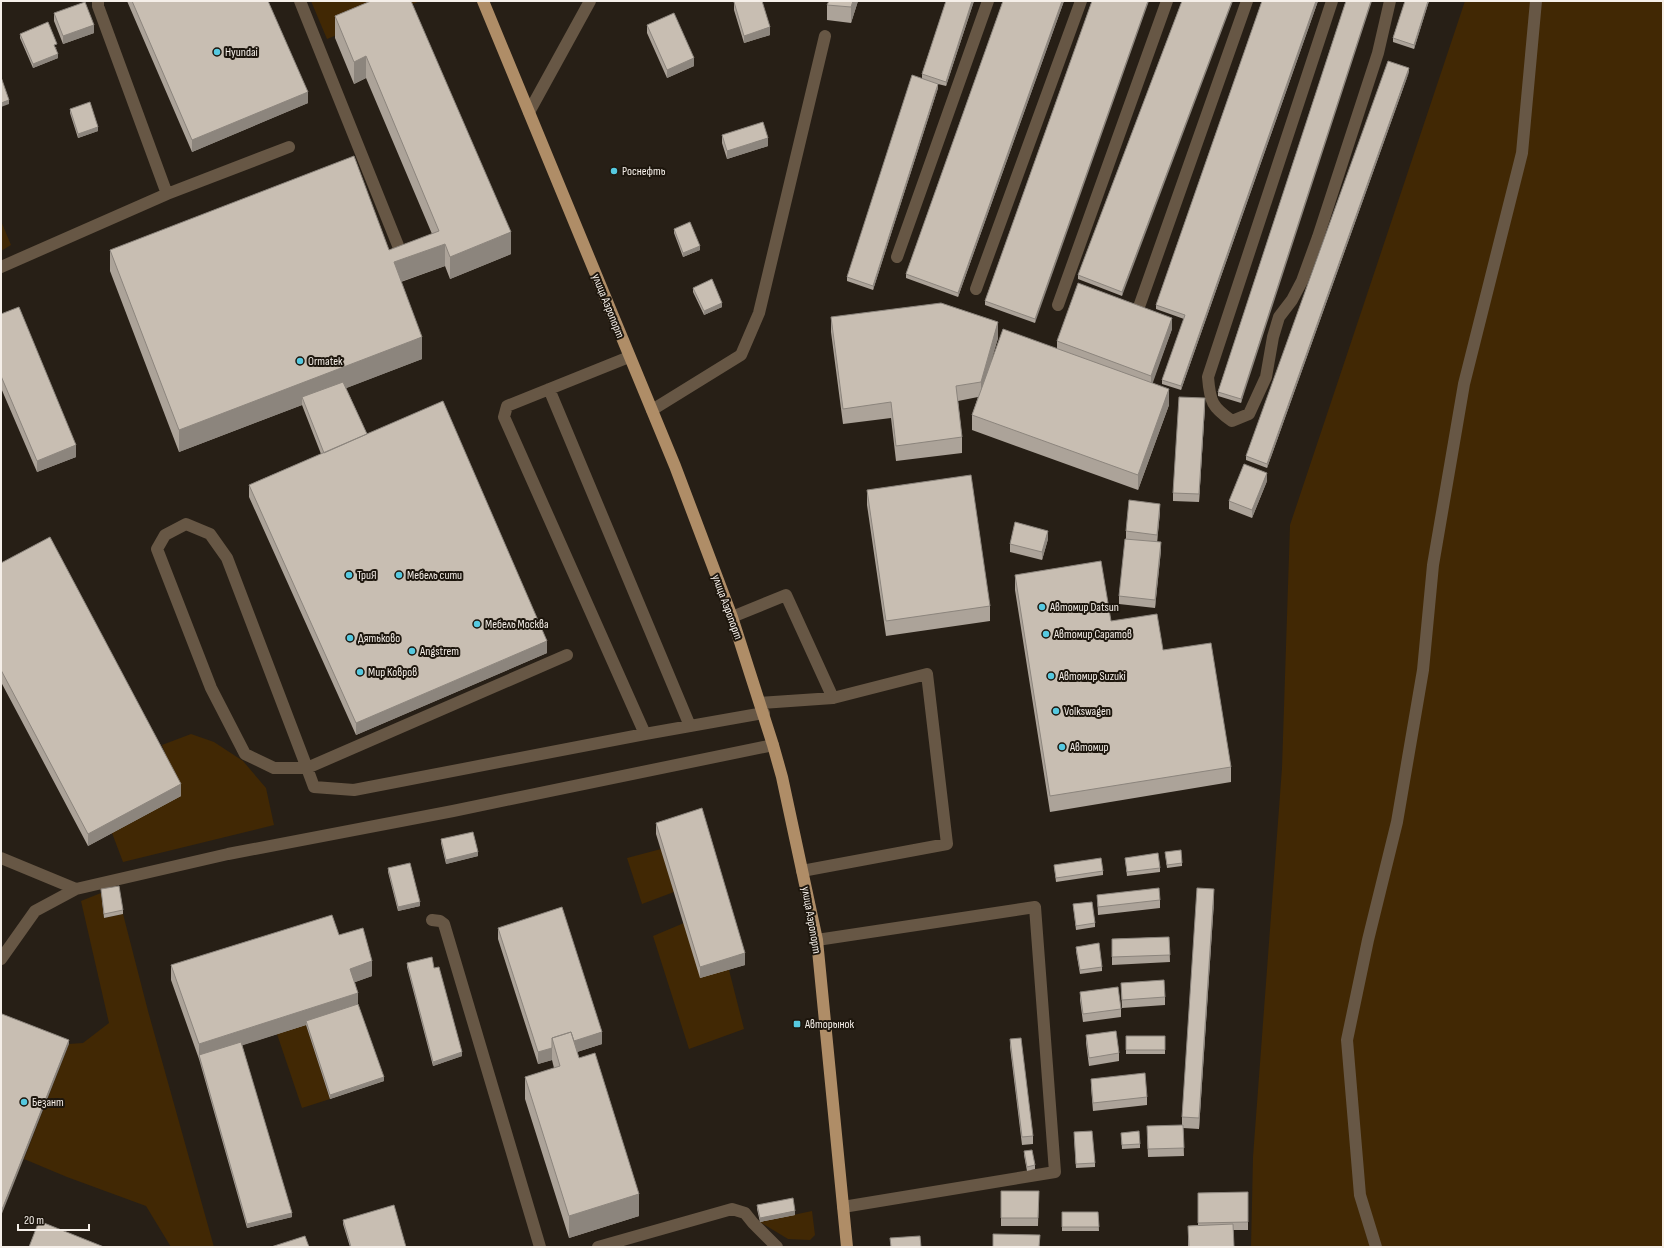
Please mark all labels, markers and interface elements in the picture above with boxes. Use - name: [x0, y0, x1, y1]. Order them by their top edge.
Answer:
- place label: Hyundai: [225, 45, 258, 60]
- marker: Hyundai: [212, 47, 222, 57]
- place label: Роснефть: [622, 164, 666, 179]
- marker: Роснефть: [609, 166, 619, 176]
- street label: улица Аэропорт: [588, 272, 628, 341]
- place label: Ormatek: [308, 354, 343, 369]
- marker: Ormatek: [295, 356, 305, 366]
- place label: ТриЯ: [357, 568, 377, 583]
- place label: Мебель сити: [407, 568, 462, 583]
- marker: ТриЯ: [344, 570, 354, 580]
- marker: Мебель сити: [394, 570, 404, 580]
- street label: улица Аэропорт: [708, 573, 746, 642]
- place label: Автомир Datsun: [1049, 600, 1119, 615]
- marker: Автомир Datsun: [1037, 602, 1047, 612]
- place label: Мебель Москва: [485, 617, 549, 632]
- marker: Мебель Москва: [472, 619, 482, 629]
- place label: Автомир Саратов: [1053, 627, 1132, 642]
- marker: Автомир Саратов: [1041, 629, 1051, 639]
- place label: Дятьково: [358, 631, 400, 646]
- marker: Дятьково: [345, 633, 355, 643]
- place label: Angstrem: [419, 644, 459, 659]
- marker: Angstrem: [407, 646, 417, 656]
- place label: Мир Ковров: [368, 665, 417, 680]
- marker: Мир Ковров: [355, 667, 365, 677]
- place label: Автомир Suzuki: [1058, 669, 1126, 684]
- marker: Автомир Suzuki: [1046, 671, 1056, 681]
- place label: Volkswagen: [1064, 704, 1111, 719]
- marker: Volkswagen: [1051, 706, 1061, 716]
- place label: Автомир: [1069, 740, 1109, 755]
- marker: Автомир: [1057, 742, 1067, 752]
- street label: улица Аэропорт: [798, 885, 824, 955]
- place label: Авторынок: [804, 1017, 855, 1032]
- marker: Авторынок: [792, 1019, 802, 1029]
- place label: Безант: [32, 1095, 64, 1110]
- marker: Безант: [19, 1097, 29, 1107]
- scale bar: [18, 1206, 89, 1232]
- text: 20 m: [24, 1213, 44, 1228]

